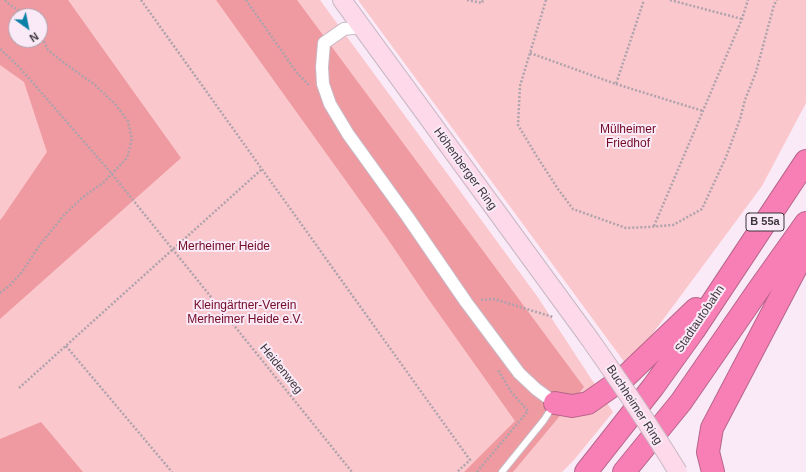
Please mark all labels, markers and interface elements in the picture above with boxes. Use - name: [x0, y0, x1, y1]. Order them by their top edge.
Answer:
- north arrow: [8, 8, 48, 48]
- text: N: [27, 30, 41, 44]
- park label: Mülheimer Friedhof: [600, 123, 656, 151]
- street label: Höhenberger Ring: [430, 125, 500, 213]
- road number: B 55a: [746, 213, 784, 231]
- park label: Merheimer Heide: [178, 240, 270, 254]
- street label: Stadtautobahn: [672, 283, 728, 355]
- park label: Kleingärtner-Verein Merheimer Heide e.V.: [187, 299, 303, 327]
- street label: Heidenweg: [257, 341, 305, 397]
- street label: Buchheimer Ring: [603, 362, 665, 448]

